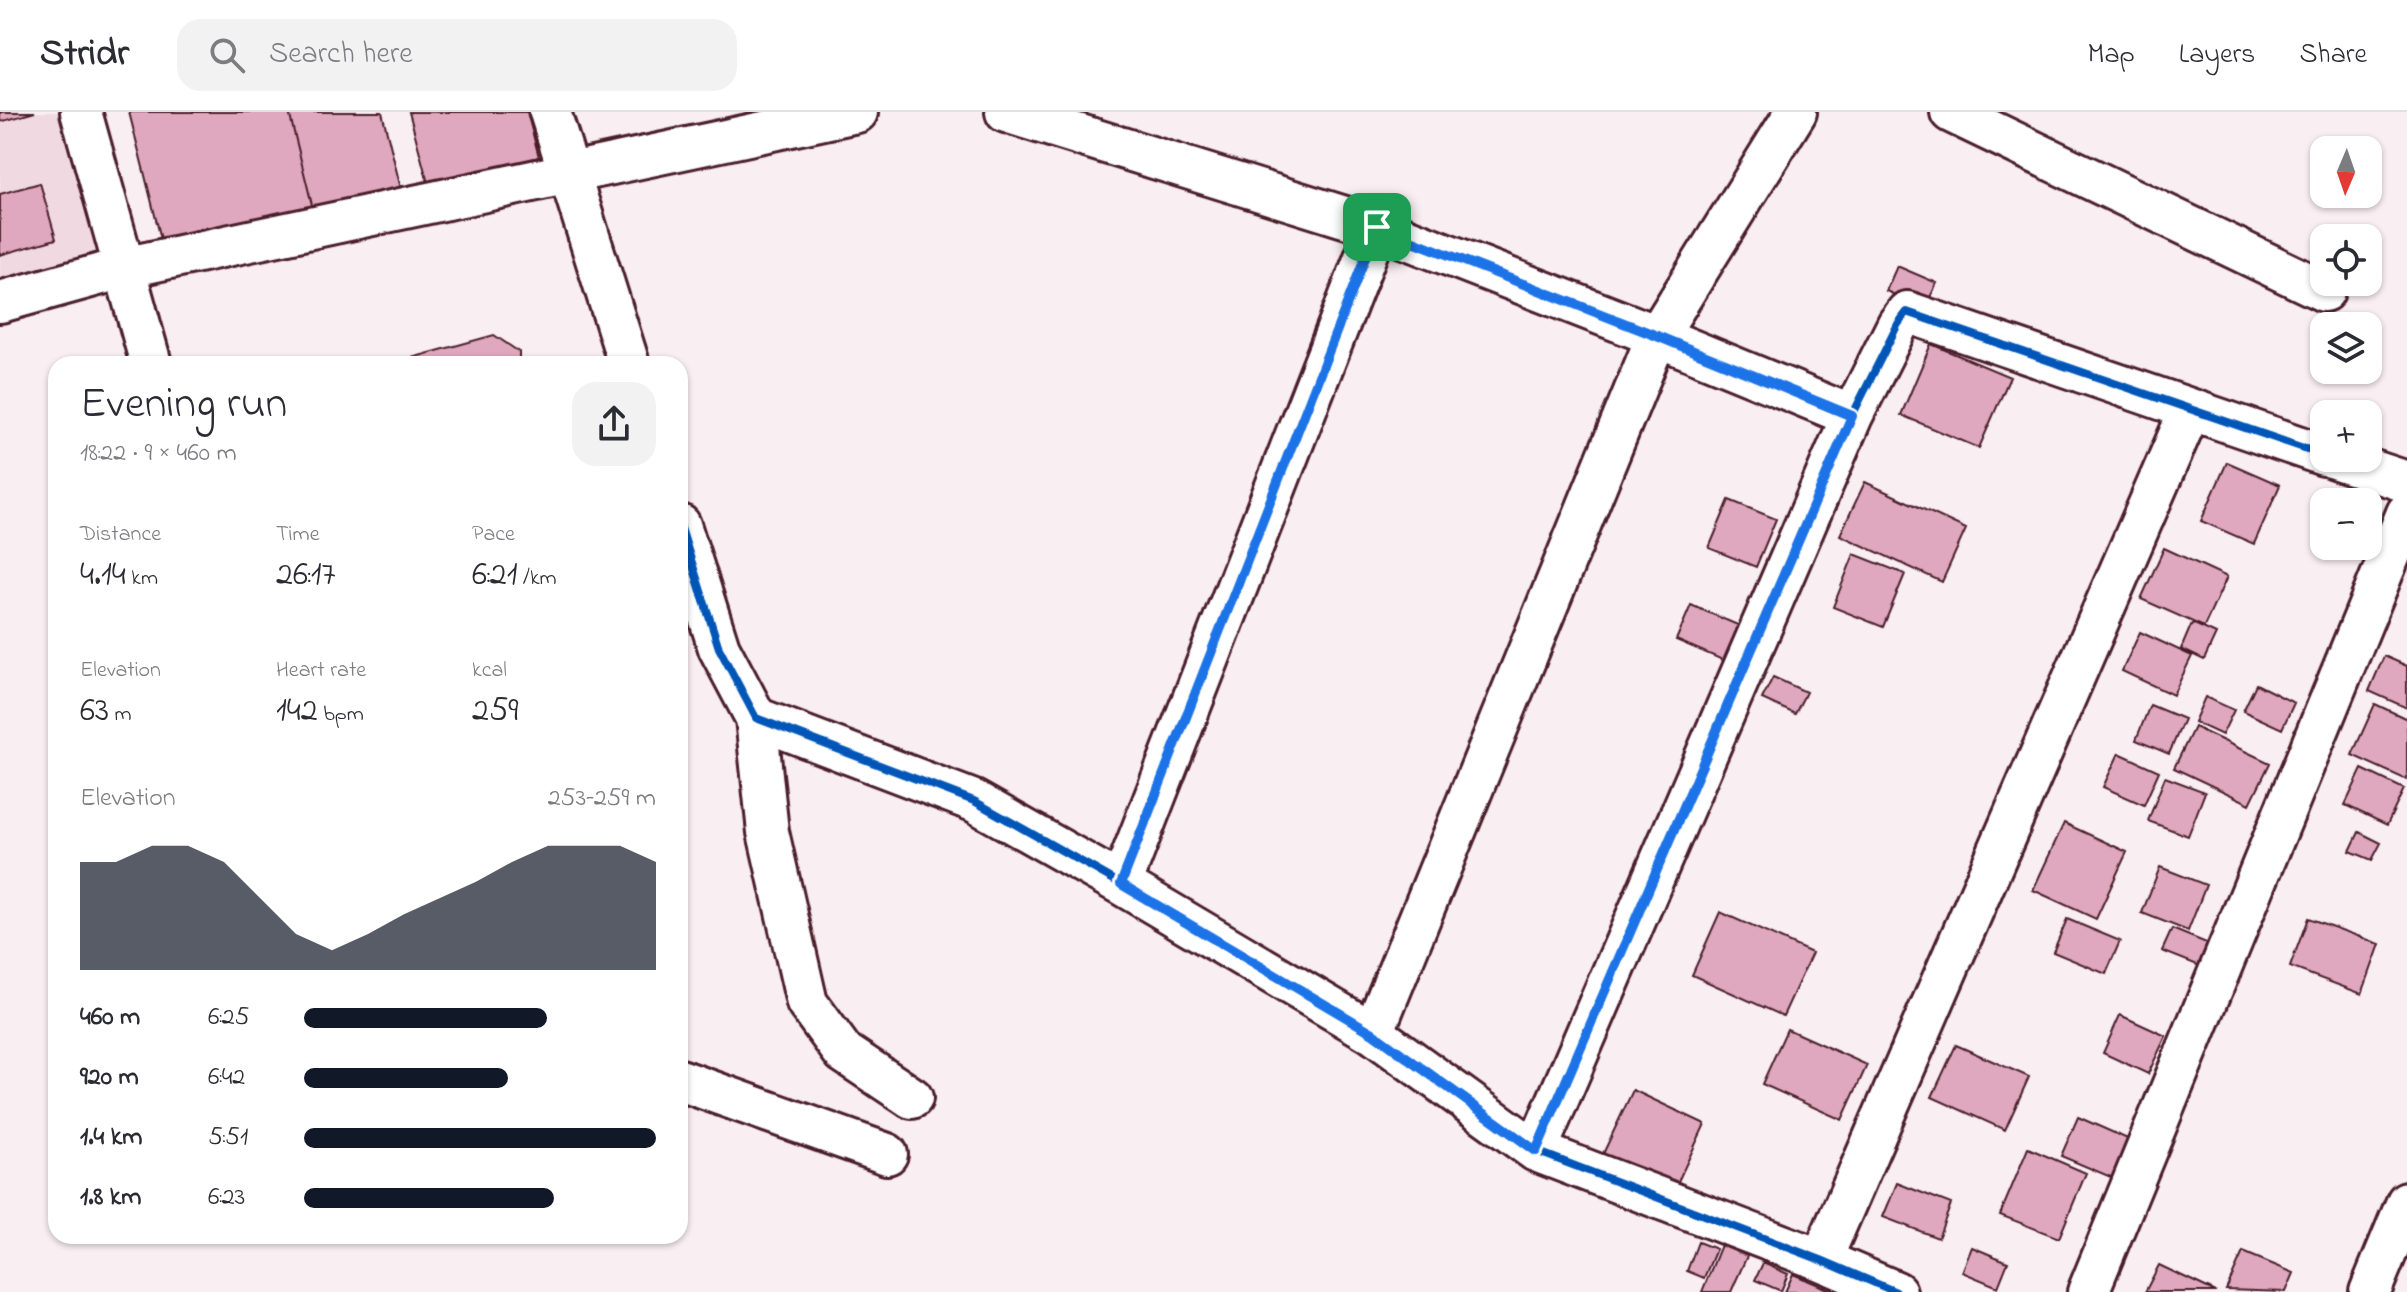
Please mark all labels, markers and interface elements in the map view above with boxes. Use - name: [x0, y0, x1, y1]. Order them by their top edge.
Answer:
- search box: [177, 19, 737, 91]
- text: Stridr: [40, 27, 129, 83]
- icon: search: [205, 33, 249, 77]
- text: Search here: [269, 33, 413, 77]
- text: Map: [2087, 35, 2135, 76]
- text: Layers: [2179, 35, 2255, 76]
- text: Share: [2299, 35, 2367, 76]
- north arrow: [2310, 136, 2382, 208]
- map controls: [2310, 136, 2382, 560]
- pin: [1343, 193, 1411, 261]
- icon: arrive: [1355, 205, 1399, 249]
- button: locate: [2310, 224, 2382, 296]
- button: layers: [2310, 312, 2382, 384]
- text: Evening run: [80, 373, 287, 437]
- button: share: [572, 382, 656, 466]
- button: +: [2310, 400, 2382, 472]
- text: 18:22 · 9 × 460 m: [80, 435, 237, 473]
- button: −: [2310, 488, 2382, 560]
- text: Distance: [80, 519, 161, 551]
- text: Time: [276, 519, 320, 551]
- text: Pace: [472, 519, 515, 551]
- text: 4.14: [80, 551, 126, 601]
- text: 26:17: [276, 551, 336, 601]
- text: 6:21: [472, 551, 518, 601]
- text: km: [126, 563, 158, 595]
- text: /km: [518, 563, 557, 595]
- text: Elevation: [80, 655, 161, 687]
- text: Heart rate: [276, 655, 366, 687]
- text: kcal: [472, 655, 507, 687]
- text: 63: [80, 687, 109, 737]
- text: 142: [276, 687, 318, 737]
- text: 259: [472, 687, 519, 737]
- text: m: [109, 699, 132, 731]
- text: bpm: [318, 699, 364, 731]
- text: Elevation: [80, 780, 176, 818]
- text: 253–259 m: [548, 780, 656, 818]
- text: 460 m: [80, 999, 140, 1037]
- text: 6:25: [208, 999, 249, 1037]
- text: 920 m: [80, 1059, 139, 1097]
- text: 6:42: [208, 1059, 245, 1097]
- text: 1.4 km: [80, 1119, 142, 1157]
- text: 5:51: [208, 1119, 248, 1157]
- text: 1.8 km: [80, 1179, 141, 1217]
- text: 6:23: [208, 1179, 245, 1217]

